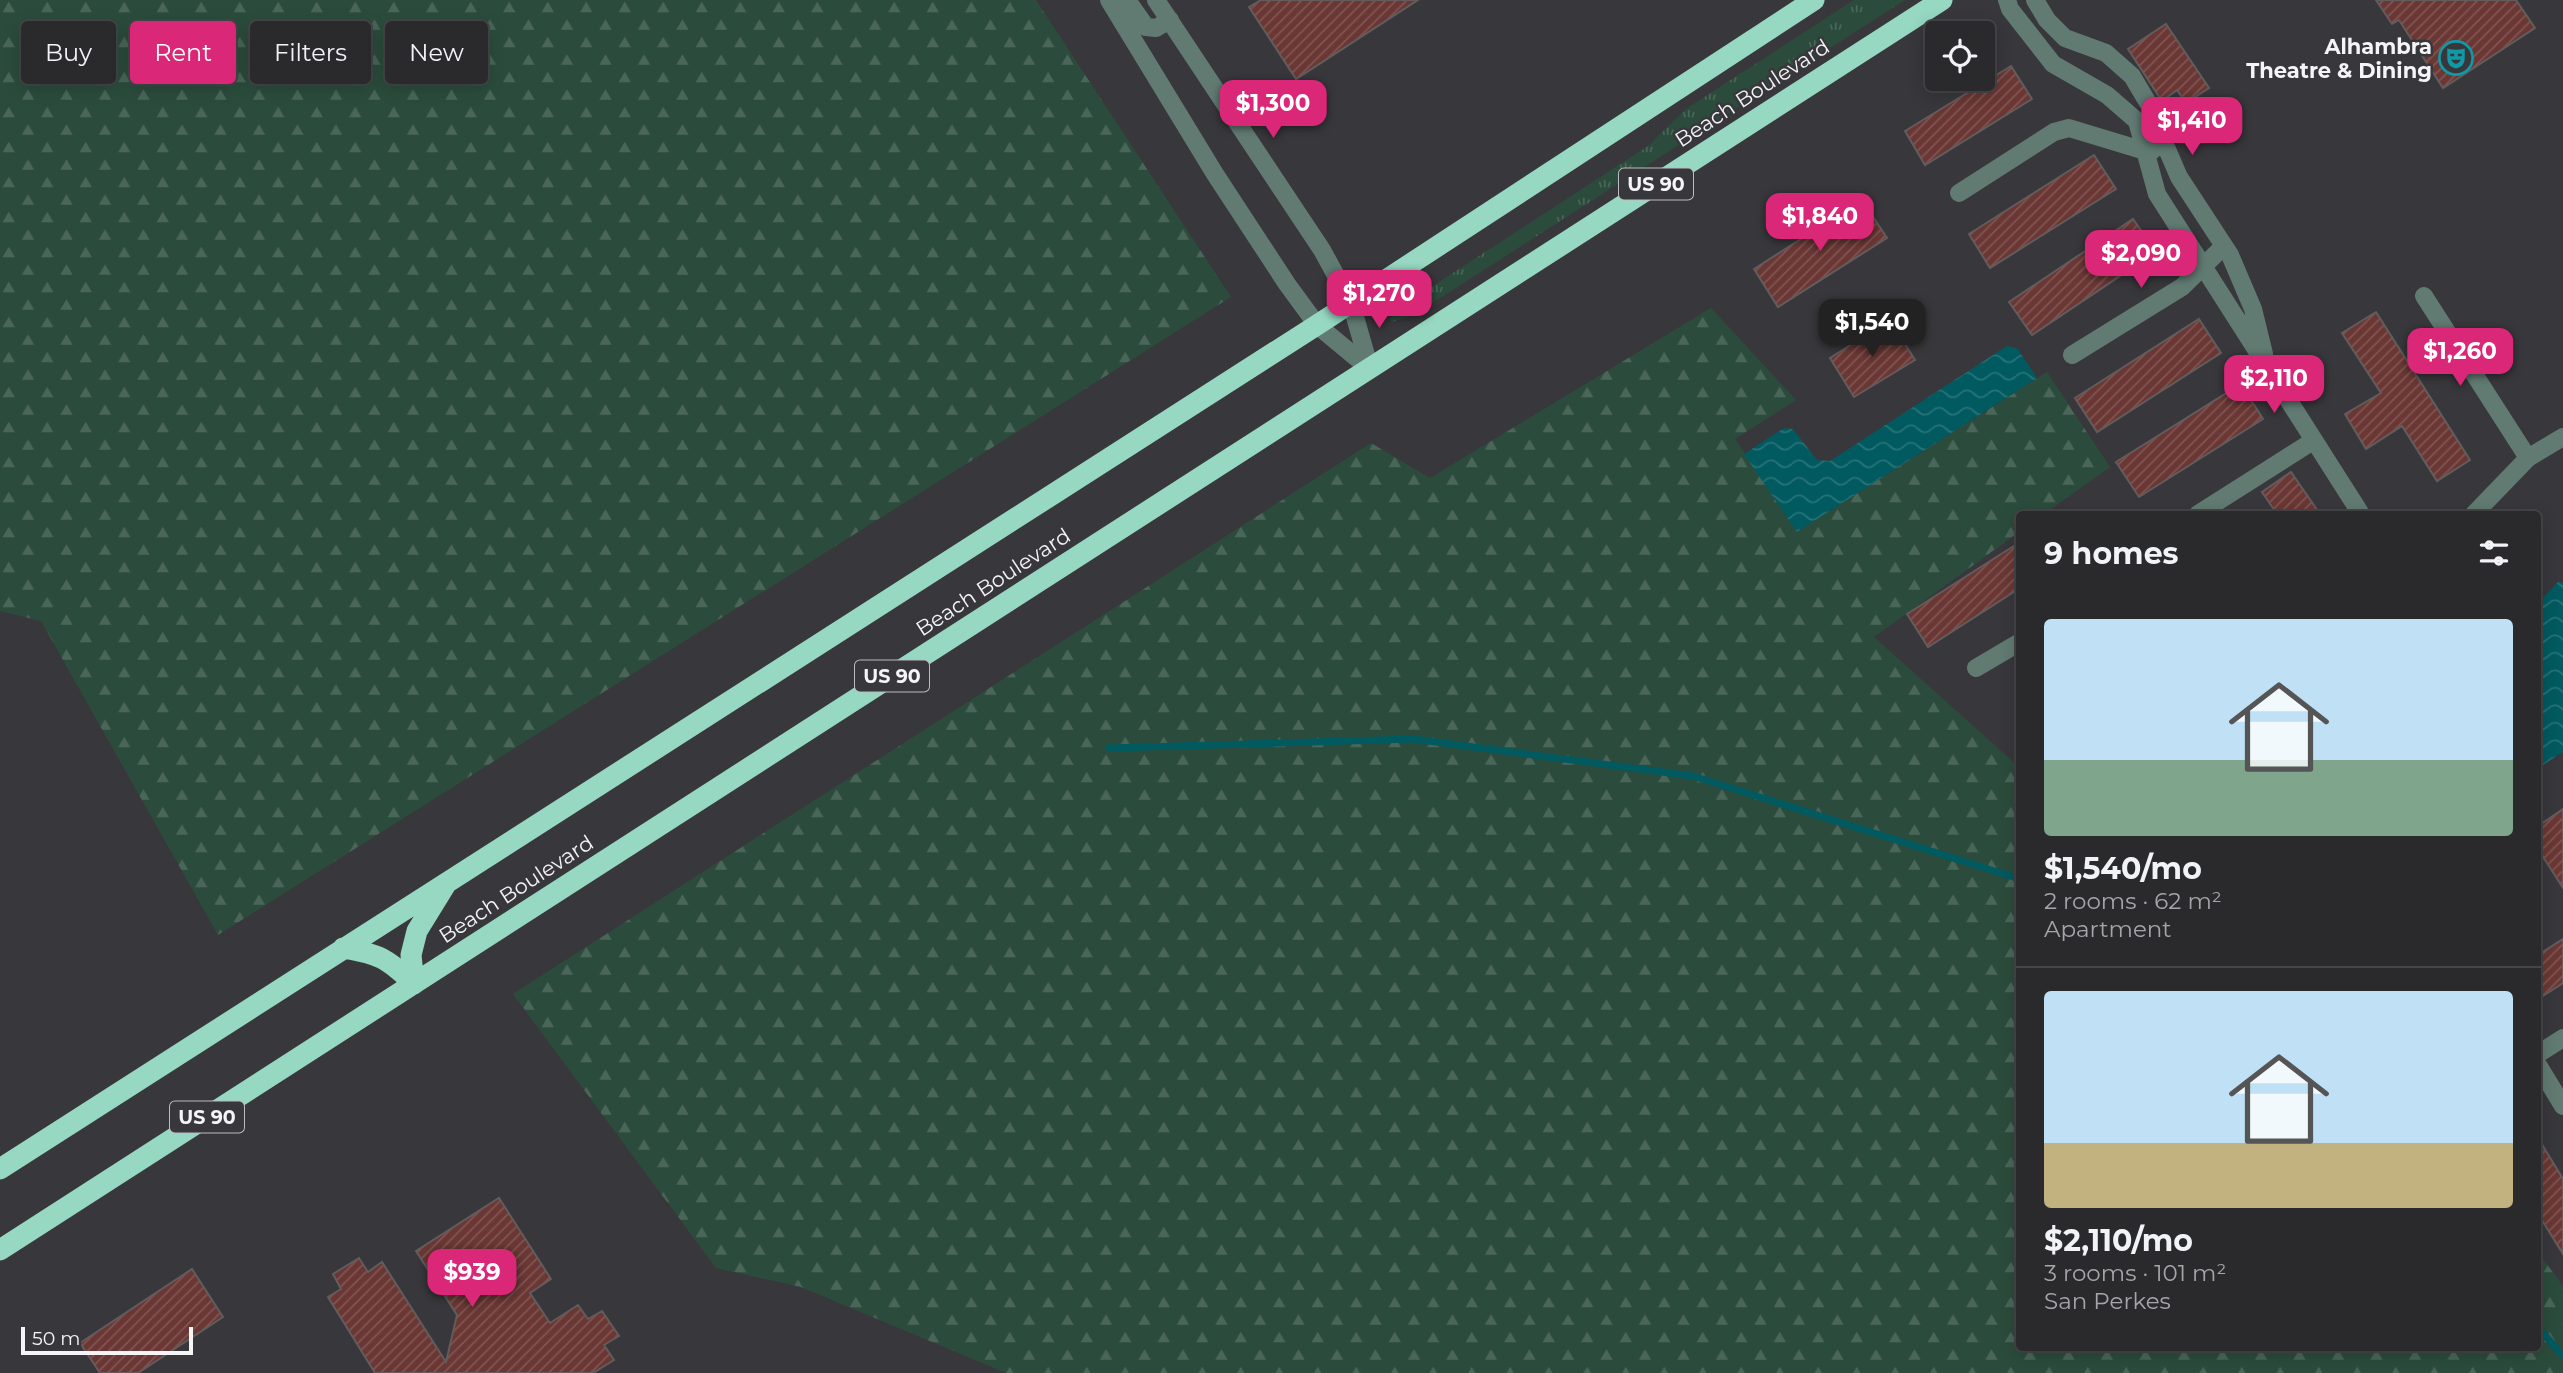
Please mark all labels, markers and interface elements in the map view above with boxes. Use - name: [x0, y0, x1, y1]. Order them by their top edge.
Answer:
- chip: Buy: [21, 21, 116, 84]
- chip: Rent: [130, 21, 236, 84]
- chip: Filters: [250, 21, 371, 84]
- chip: New: [385, 21, 488, 84]
- map controls: [1925, 21, 1995, 91]
- button: locate: [1925, 21, 1995, 91]
- street label: Beach Boulevard: [1670, 34, 1834, 152]
- place label: Alhambra Theatre & Dining: [2246, 34, 2432, 83]
- theatre icon: Alhambra Theatre & Dining: [2437, 39, 2475, 77]
- pin: $1,300: [1216, 80, 1330, 140]
- text: $1,300: [1236, 89, 1310, 117]
- pin: $1,410: [2135, 97, 2249, 157]
- text: $1,410: [2157, 106, 2227, 134]
- road number: US 90: [1619, 168, 1693, 200]
- pin: $1,840: [1763, 194, 1877, 253]
- text: $1,840: [1782, 202, 1858, 230]
- pin: $2,090: [2084, 230, 2198, 290]
- text: $2,090: [2101, 239, 2181, 267]
- pin: $1,270: [1322, 270, 1436, 330]
- text: $1,270: [1343, 279, 1415, 307]
- pin: $1,540: [1815, 300, 1929, 359]
- text: $1,540: [1835, 308, 1909, 336]
- pin: $1,260: [2403, 328, 2517, 388]
- text: $1,260: [2423, 337, 2497, 365]
- pin: $2,110: [2217, 356, 2331, 415]
- text: $2,110: [2240, 364, 2308, 392]
- street label: Beach Boulevard: [911, 523, 1075, 641]
- icon: filters: [2475, 534, 2513, 572]
- text: 9 homes: [2044, 535, 2179, 572]
- road number: US 90: [855, 660, 929, 692]
- icon: home: [2216, 664, 2342, 790]
- street label: Beach Boulevard: [434, 830, 598, 948]
- text: $1,540/mo: [2044, 850, 2202, 887]
- text: 2 rooms · 62 m²: [2044, 887, 2222, 915]
- text: Apartment: [2044, 915, 2172, 943]
- icon: home: [2216, 1036, 2342, 1162]
- road number: US 90: [170, 1102, 244, 1133]
- text: $2,110/mo: [2044, 1222, 2193, 1259]
- pin: $939: [431, 1250, 513, 1309]
- text: $939: [443, 1258, 501, 1286]
- text: 3 rooms · 101 m²: [2044, 1259, 2226, 1287]
- text: San Perkes: [2044, 1287, 2171, 1315]
- scale bar: [21, 1324, 192, 1356]
- text: 50 m: [32, 1327, 80, 1350]

